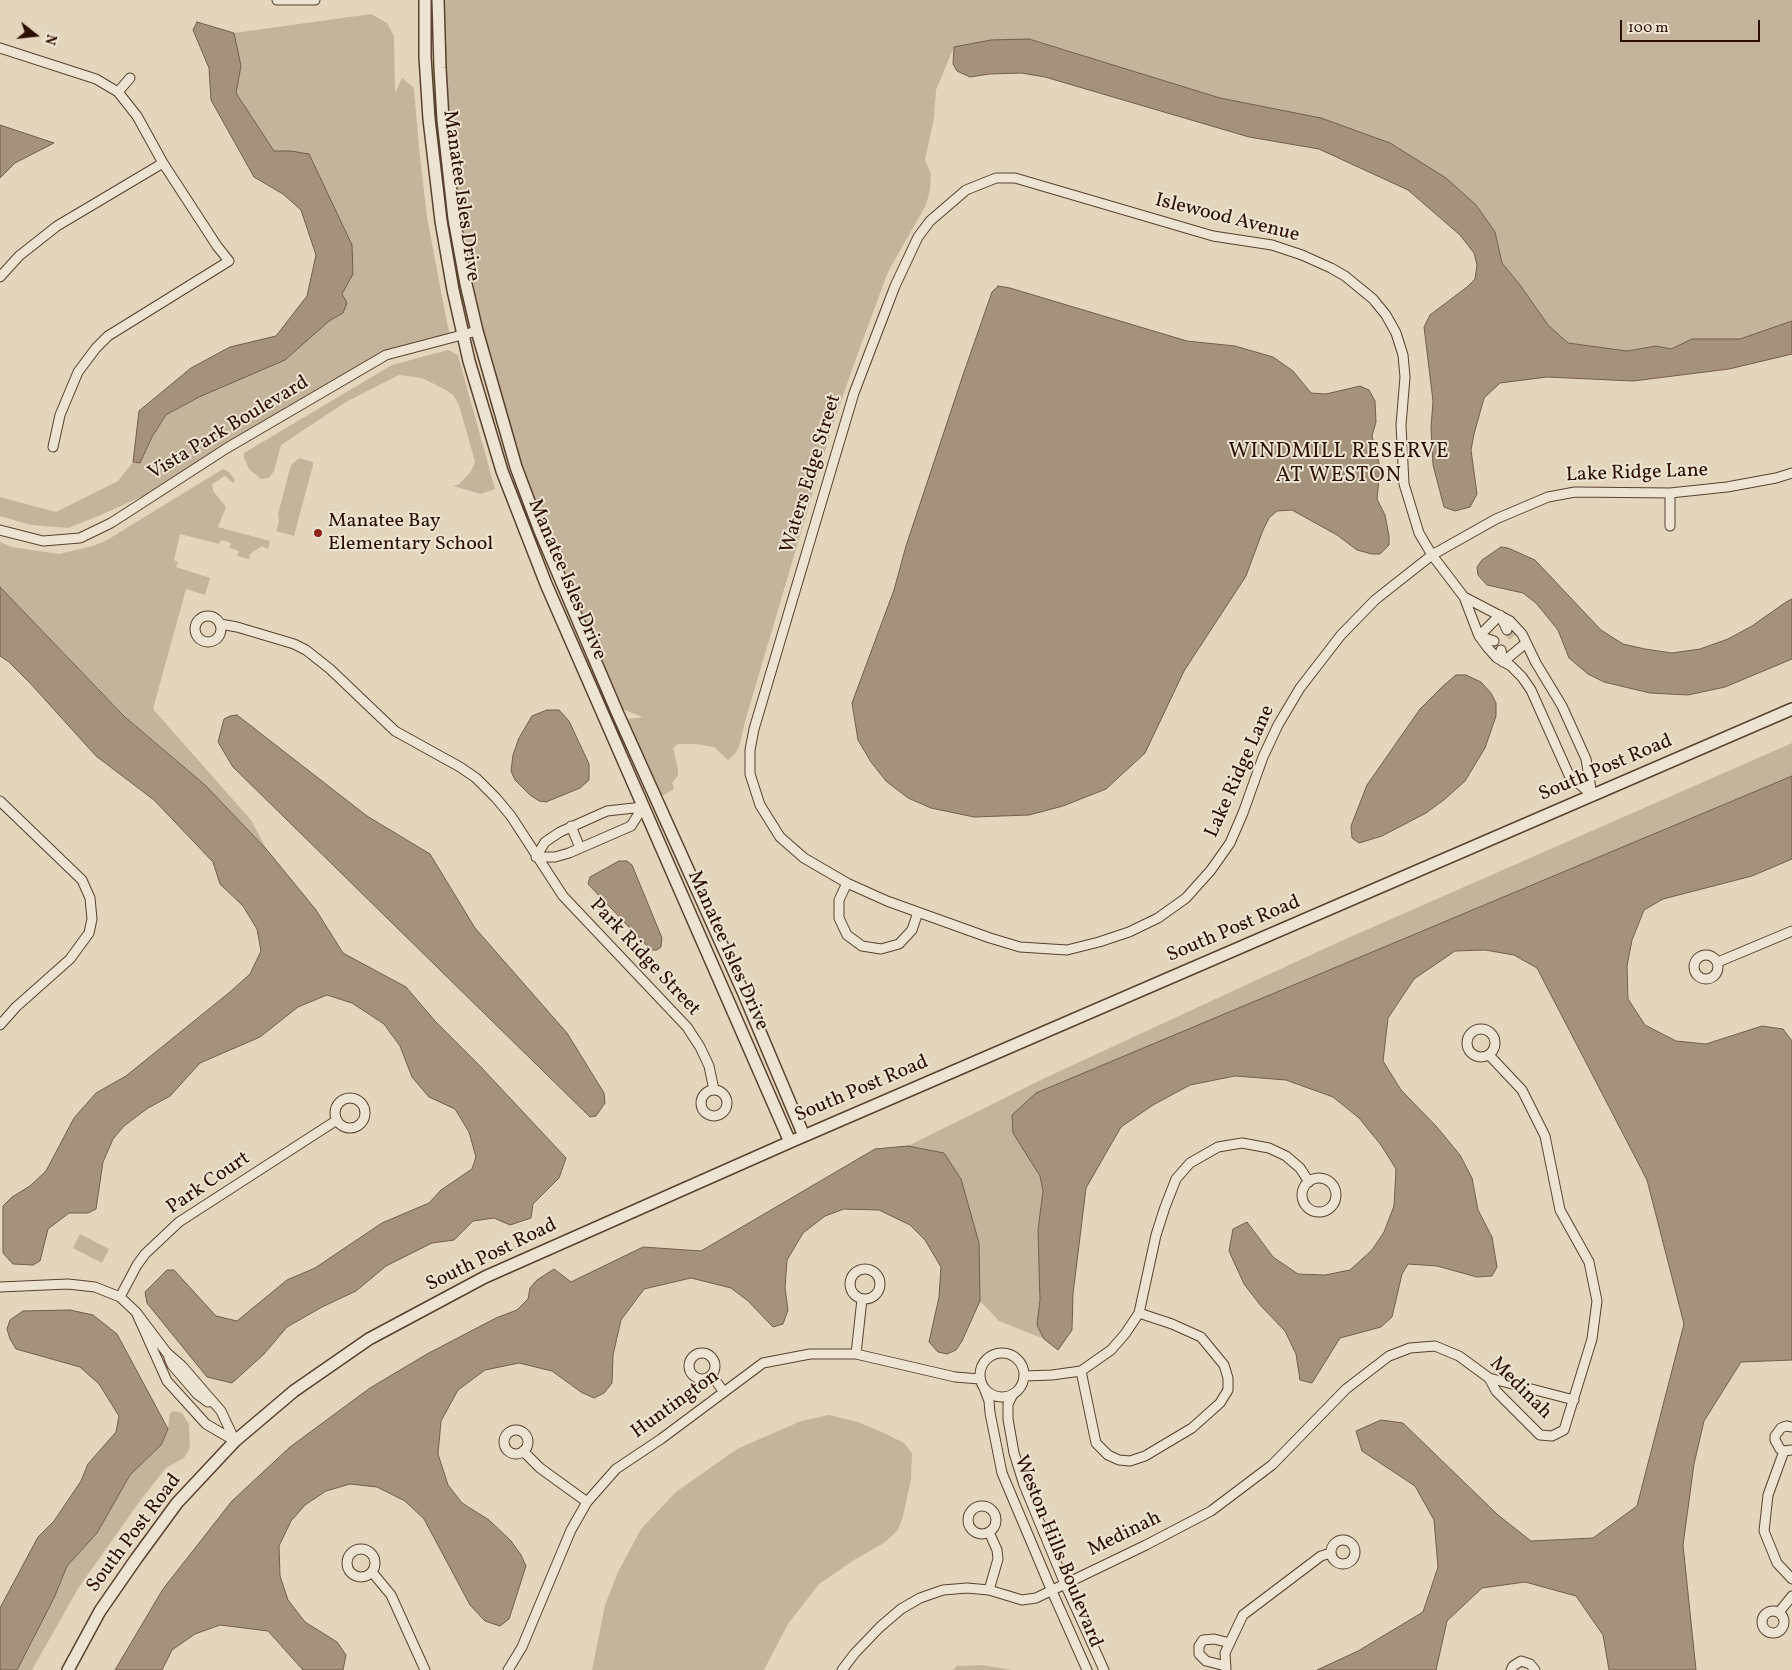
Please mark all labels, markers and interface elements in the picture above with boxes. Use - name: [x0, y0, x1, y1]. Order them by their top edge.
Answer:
- north arrow: [10, 10, 60, 60]
- scale bar: [1622, 10, 1762, 42]
- text: 100 m: [1628, 18, 1668, 39]
- text: N: [39, 32, 60, 47]
- street label: Manatee Isles Drive: [436, 109, 484, 283]
- street label: Islewood Avenue: [1152, 189, 1302, 249]
- street label: Vista Park Boulevard: [144, 372, 314, 486]
- street label: Waters Edge Street: [776, 392, 848, 556]
- district label: WINDMILL RESERVE AT WESTON: [1226, 440, 1452, 490]
- street label: Lake Ridge Lane: [1565, 460, 1709, 488]
- street label: Manatee Isles Drive: [521, 496, 611, 664]
- place label: Manatee Bay Elementary School: [328, 510, 493, 557]
- marker: Manatee Bay Elementary School: [312, 527, 324, 539]
- street label: Lake Ridge Lane: [1201, 702, 1281, 842]
- street label: South Post Road: [1536, 730, 1676, 808]
- street label: Manatee Isles Drive: [681, 867, 773, 1035]
- street label: South Post Road: [1164, 891, 1304, 969]
- street label: Park Ridge Street: [583, 894, 705, 1022]
- street label: South Post Road: [792, 1051, 932, 1129]
- street label: Park Court: [163, 1147, 255, 1221]
- street label: South Post Road: [423, 1214, 561, 1298]
- street label: Medinah: [1484, 1353, 1556, 1425]
- street label: Huntington: [627, 1365, 725, 1445]
- street label: Weston Hills Boulevard: [1007, 1452, 1107, 1652]
- street label: South Post Road: [83, 1470, 187, 1598]
- street label: Medinah: [1084, 1507, 1166, 1563]

